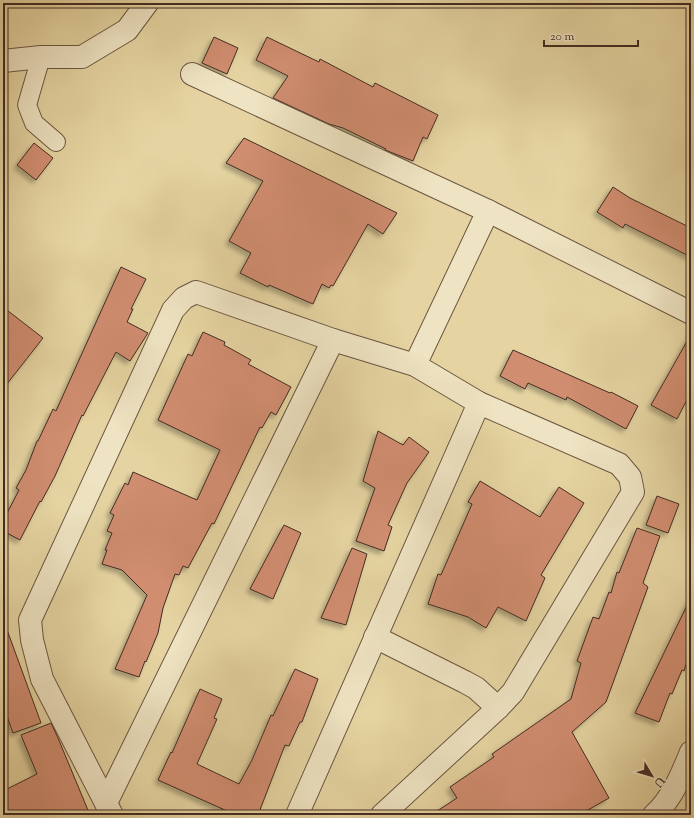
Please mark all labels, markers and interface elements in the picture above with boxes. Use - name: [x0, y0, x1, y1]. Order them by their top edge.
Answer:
- scale bar: [544, 22, 638, 48]
- text: 20 m: [550, 28, 575, 46]
- north arrow: [632, 756, 672, 796]
- text: U: [650, 772, 669, 790]

